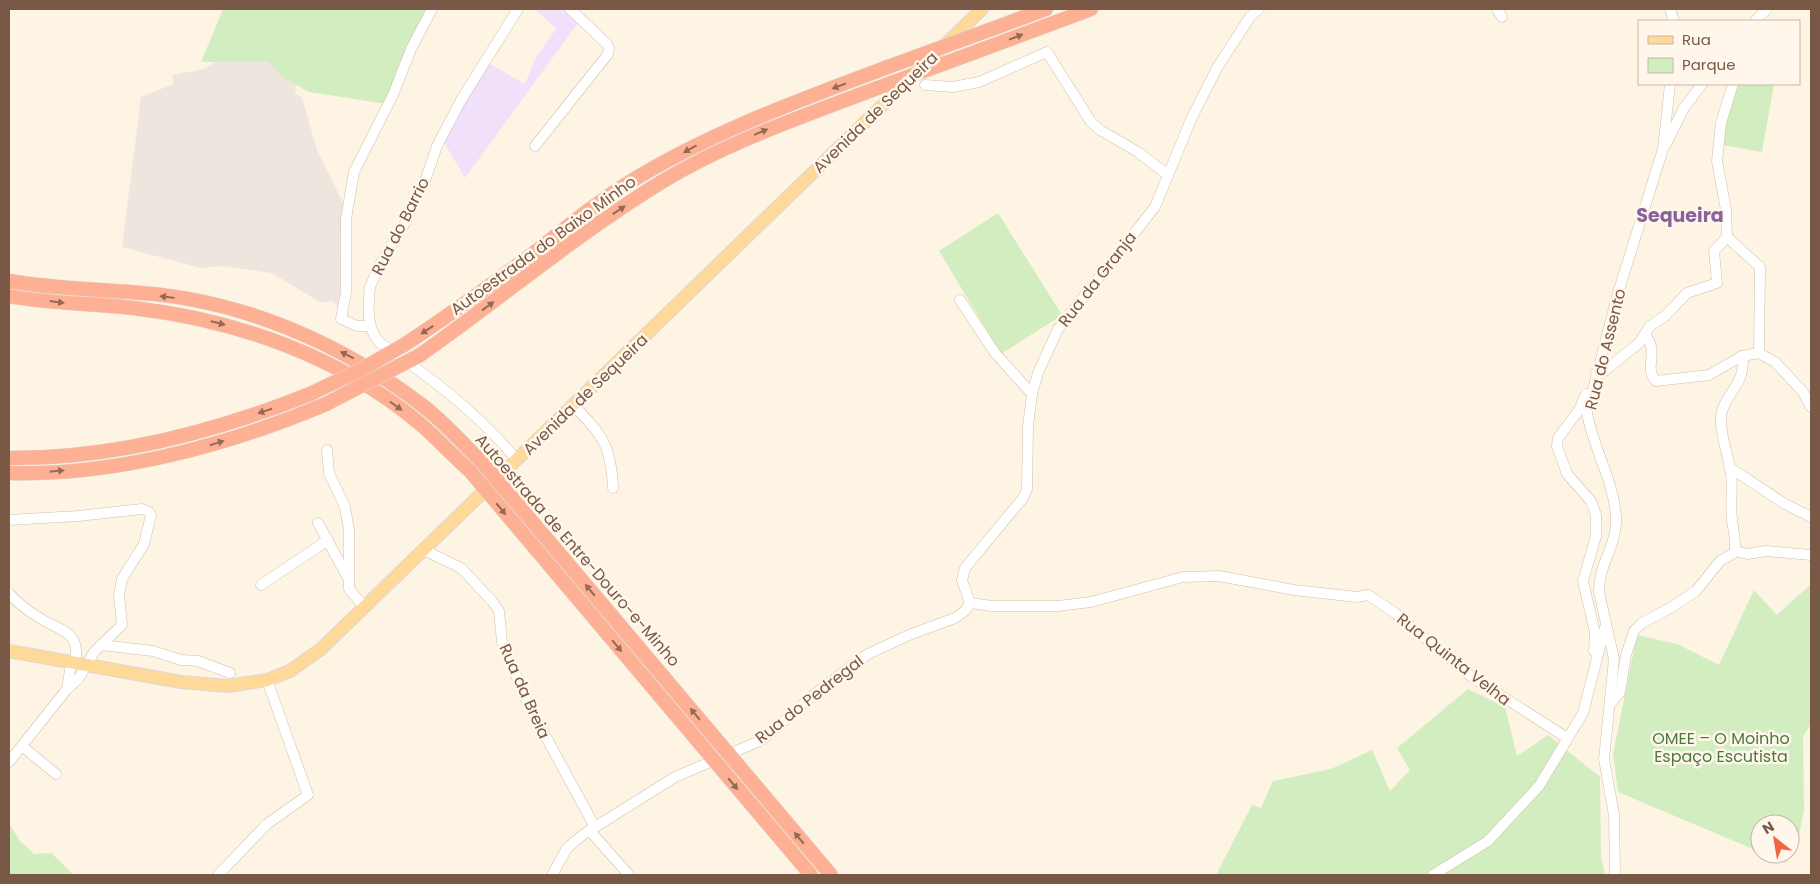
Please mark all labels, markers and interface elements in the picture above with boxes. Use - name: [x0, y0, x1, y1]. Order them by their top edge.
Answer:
- legend: [1638, 20, 1800, 85]
- text: Rua: [1682, 29, 1711, 50]
- one-way arrow: [1009, 33, 1024, 41]
- street label: Avenida de Sequeira: [808, 47, 943, 178]
- text: Parque: [1682, 54, 1735, 75]
- one-way arrow: [831, 82, 846, 90]
- one-way arrow: [754, 128, 768, 136]
- one-way arrow: [682, 145, 697, 153]
- street label: Autoestrada do Baixo Minho: [446, 170, 641, 321]
- street label: Rua do Barrio: [366, 173, 435, 279]
- district label: Sequeira: [1636, 202, 1724, 229]
- one-way arrow: [612, 205, 625, 215]
- street label: Rua da Granja: [1053, 227, 1142, 332]
- street label: Rua do Assento: [1579, 286, 1632, 412]
- one-way arrow: [159, 293, 175, 301]
- one-way arrow: [49, 298, 65, 306]
- one-way arrow: [481, 301, 495, 311]
- one-way arrow: [210, 319, 225, 327]
- one-way arrow: [420, 325, 433, 335]
- street label: Avenida de Sequeira: [518, 329, 653, 460]
- one-way arrow: [340, 351, 354, 359]
- one-way arrow: [389, 400, 402, 411]
- one-way arrow: [257, 408, 272, 416]
- street label: Autoestrada de Entre-Douro-e-Minho: [470, 429, 685, 672]
- one-way arrow: [210, 438, 225, 446]
- one-way arrow: [50, 467, 66, 475]
- one-way arrow: [495, 502, 507, 514]
- one-way arrow: [584, 583, 595, 596]
- street label: Rua Quinta Velha: [1392, 608, 1515, 711]
- one-way arrow: [612, 639, 623, 652]
- street label: Rua da Breia: [493, 640, 556, 742]
- street label: Rua do Pedregal: [750, 650, 868, 749]
- one-way arrow: [689, 708, 700, 721]
- park label: OMEE – O Moinho Espaço Escutista: [1652, 727, 1790, 768]
- one-way arrow: [728, 777, 739, 790]
- north arrow: [1750, 814, 1800, 864]
- text: N: [1759, 817, 1778, 839]
- one-way arrow: [794, 832, 805, 845]

